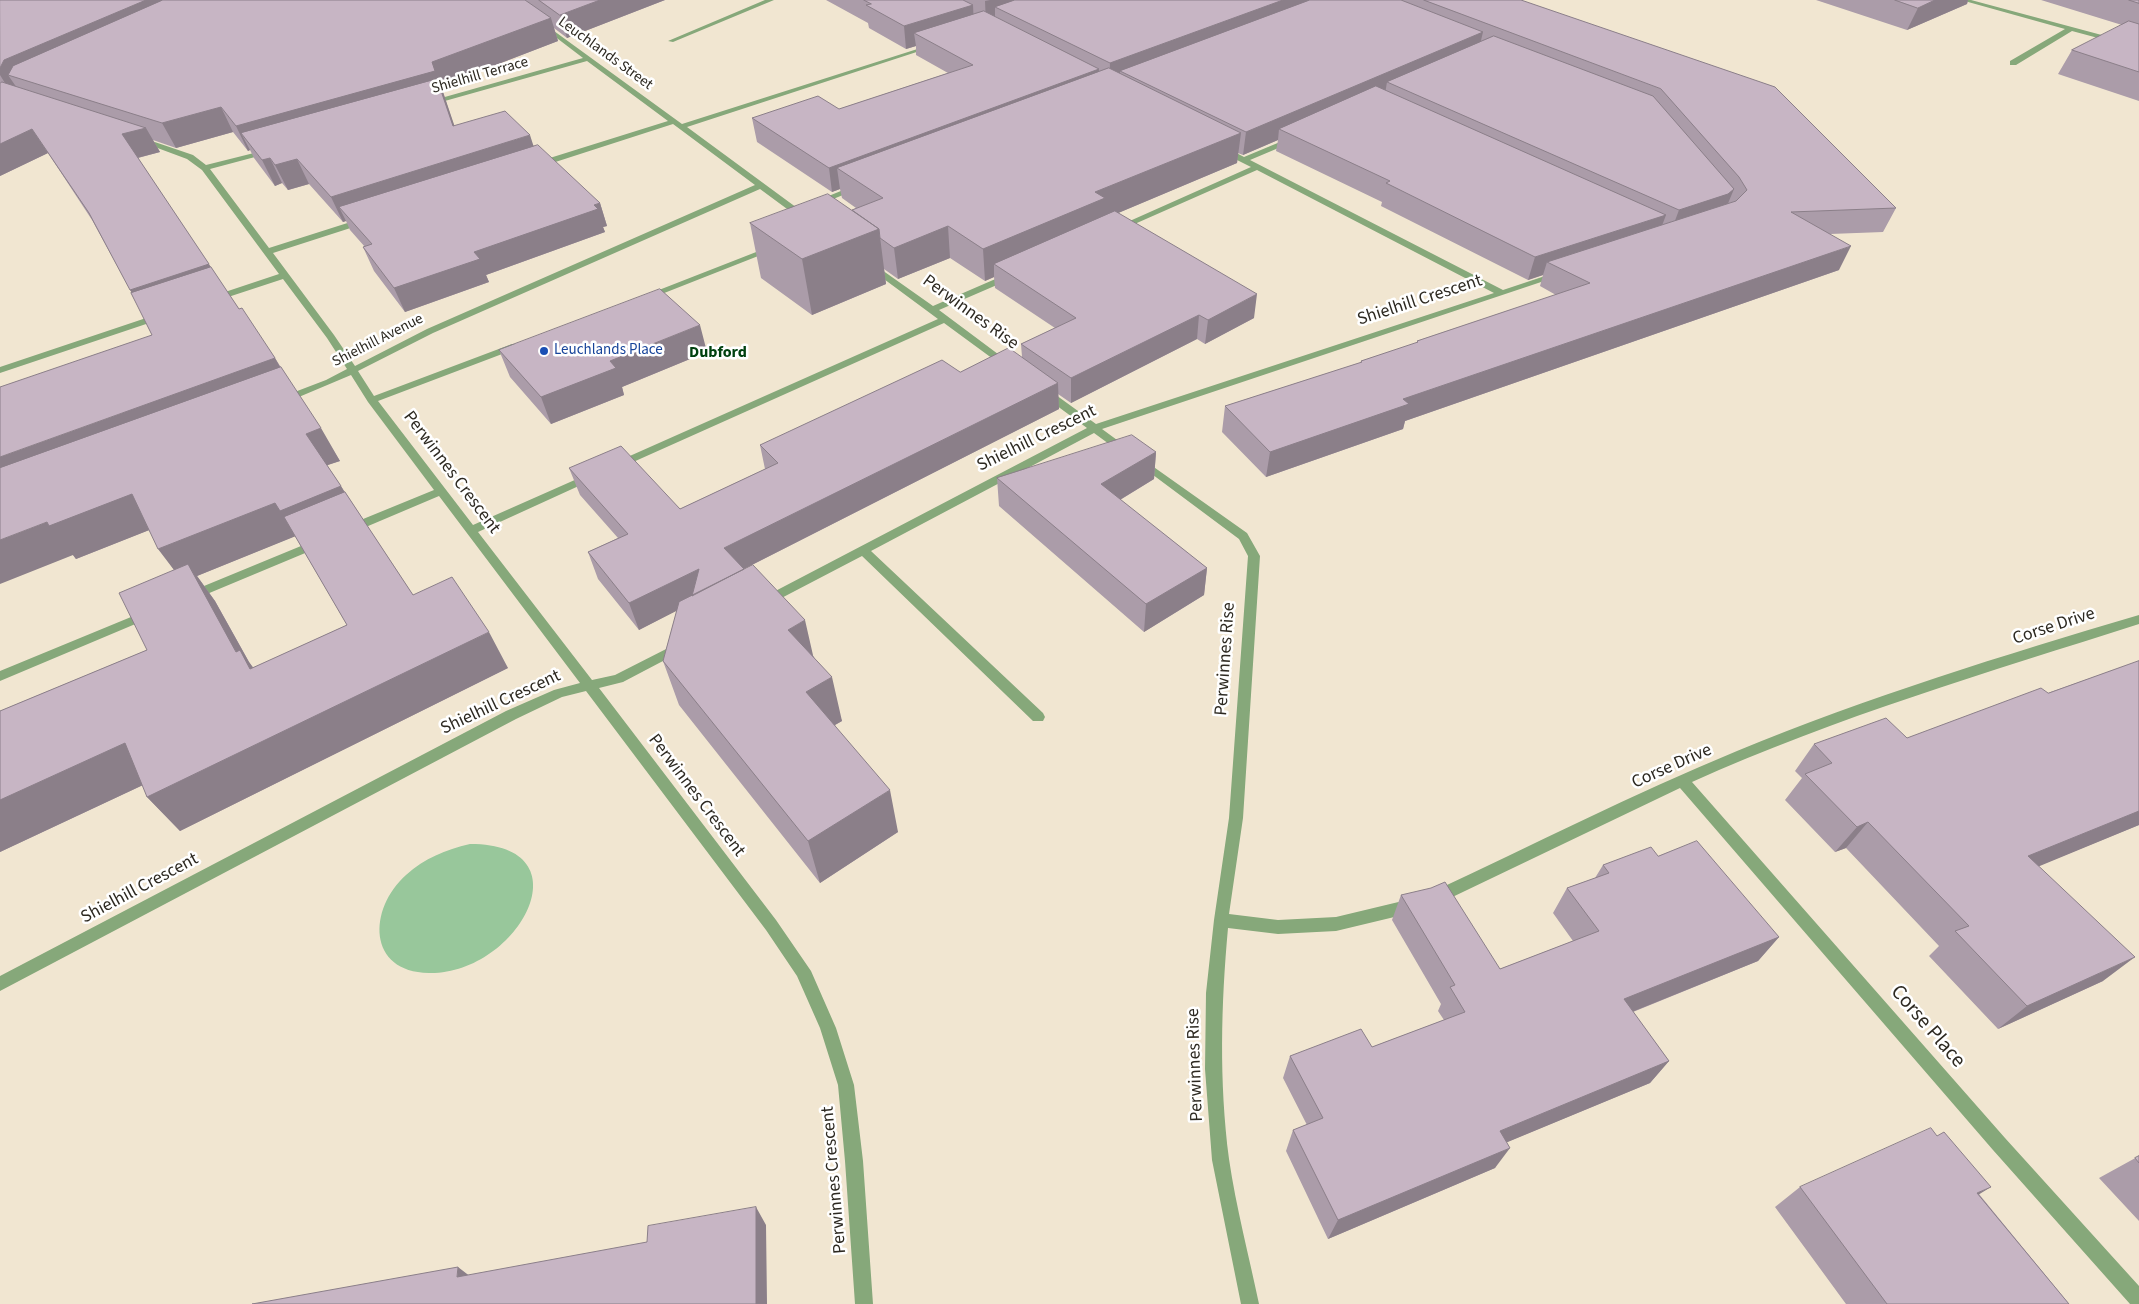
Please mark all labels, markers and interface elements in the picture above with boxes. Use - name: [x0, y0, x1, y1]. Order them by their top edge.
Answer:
- street label: Leuchlands Street: [554, 14, 656, 94]
- street label: Shielhill Terrace: [430, 54, 530, 98]
- street label: Perwinnes Rise: [918, 271, 1022, 355]
- street label: Shielhill Crescent: [1355, 271, 1485, 331]
- street label: Shielhill Avenue: [329, 310, 427, 372]
- place label: Leuchlands Place: [554, 342, 663, 360]
- district label: Dubford: [689, 343, 747, 363]
- marker: Leuchlands Place: [538, 345, 550, 357]
- street label: Shielhill Crescent: [974, 401, 1100, 477]
- street label: Perwinnes Crescent: [398, 407, 504, 539]
- street label: Perwinnes Rise: [1211, 602, 1241, 716]
- street label: Corse Drive: [2010, 604, 2098, 650]
- street label: Shielhill Crescent: [438, 666, 564, 740]
- street label: Perwinnes Crescent: [643, 730, 749, 862]
- street label: Corse Drive: [1629, 740, 1715, 794]
- street label: Shielhill Crescent: [78, 849, 202, 929]
- street label: Corse Place: [1884, 980, 1970, 1074]
- street label: Perwinnes Rise: [1183, 1008, 1209, 1122]
- street label: Perwinnes Crescent: [818, 1105, 852, 1255]

